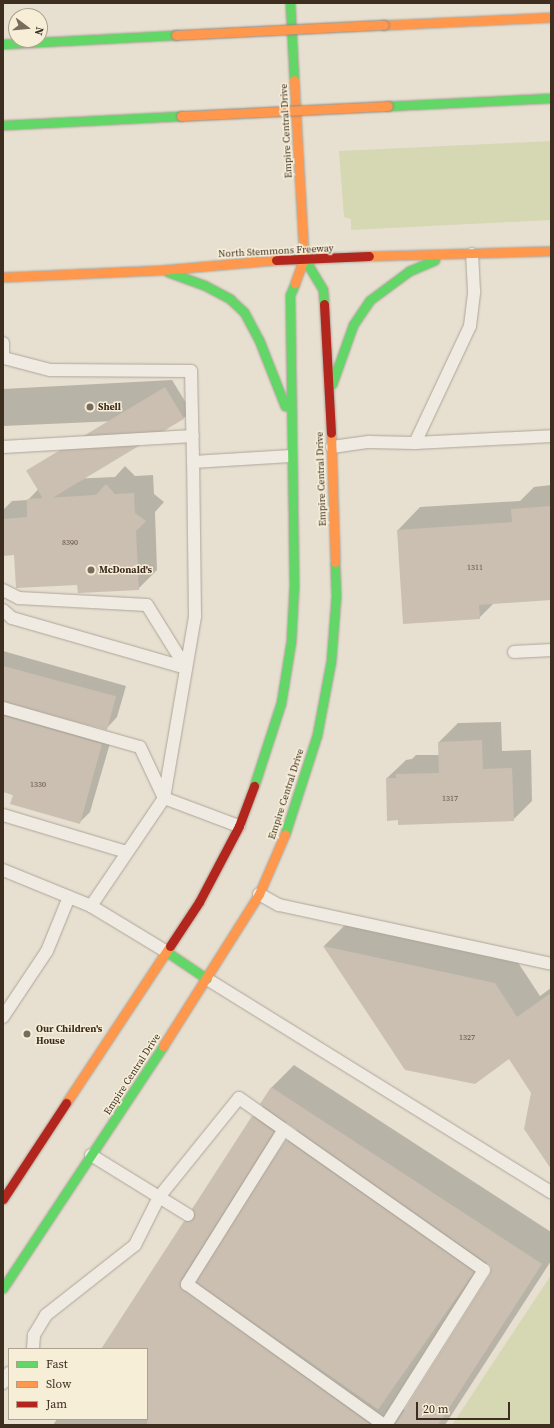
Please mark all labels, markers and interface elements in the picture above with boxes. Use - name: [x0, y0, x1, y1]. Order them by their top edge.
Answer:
- north arrow: [8, 8, 48, 48]
- text: N: [31, 25, 47, 37]
- street label: Empire Central Drive: [278, 83, 294, 179]
- street label: North Stemmons Freeway: [218, 242, 334, 260]
- place label: Shell: [98, 401, 121, 413]
- marker: Shell: [85, 402, 95, 412]
- street label: Empire Central Drive: [313, 432, 329, 526]
- house number: 8390: [62, 538, 78, 548]
- house number: 1311: [467, 563, 483, 573]
- place label: McDonald's: [99, 564, 152, 576]
- marker: McDonald's: [86, 565, 96, 575]
- street label: Empire Central Drive: [266, 747, 306, 841]
- house number: 1330: [30, 780, 46, 790]
- house number: 1317: [442, 794, 458, 804]
- place label: Our Children's House: [36, 1022, 102, 1046]
- marker: Our Children's House: [21, 1028, 33, 1040]
- street label: Empire Central Drive: [101, 1031, 163, 1117]
- house number: 1327: [459, 1033, 475, 1043]
- legend: [8, 1348, 148, 1420]
- text: Fast: [46, 1356, 68, 1372]
- text: Slow: [46, 1376, 71, 1392]
- scale bar: [418, 1394, 512, 1420]
- text: Jam: [46, 1396, 67, 1412]
- text: 20 m: [423, 1401, 449, 1417]

